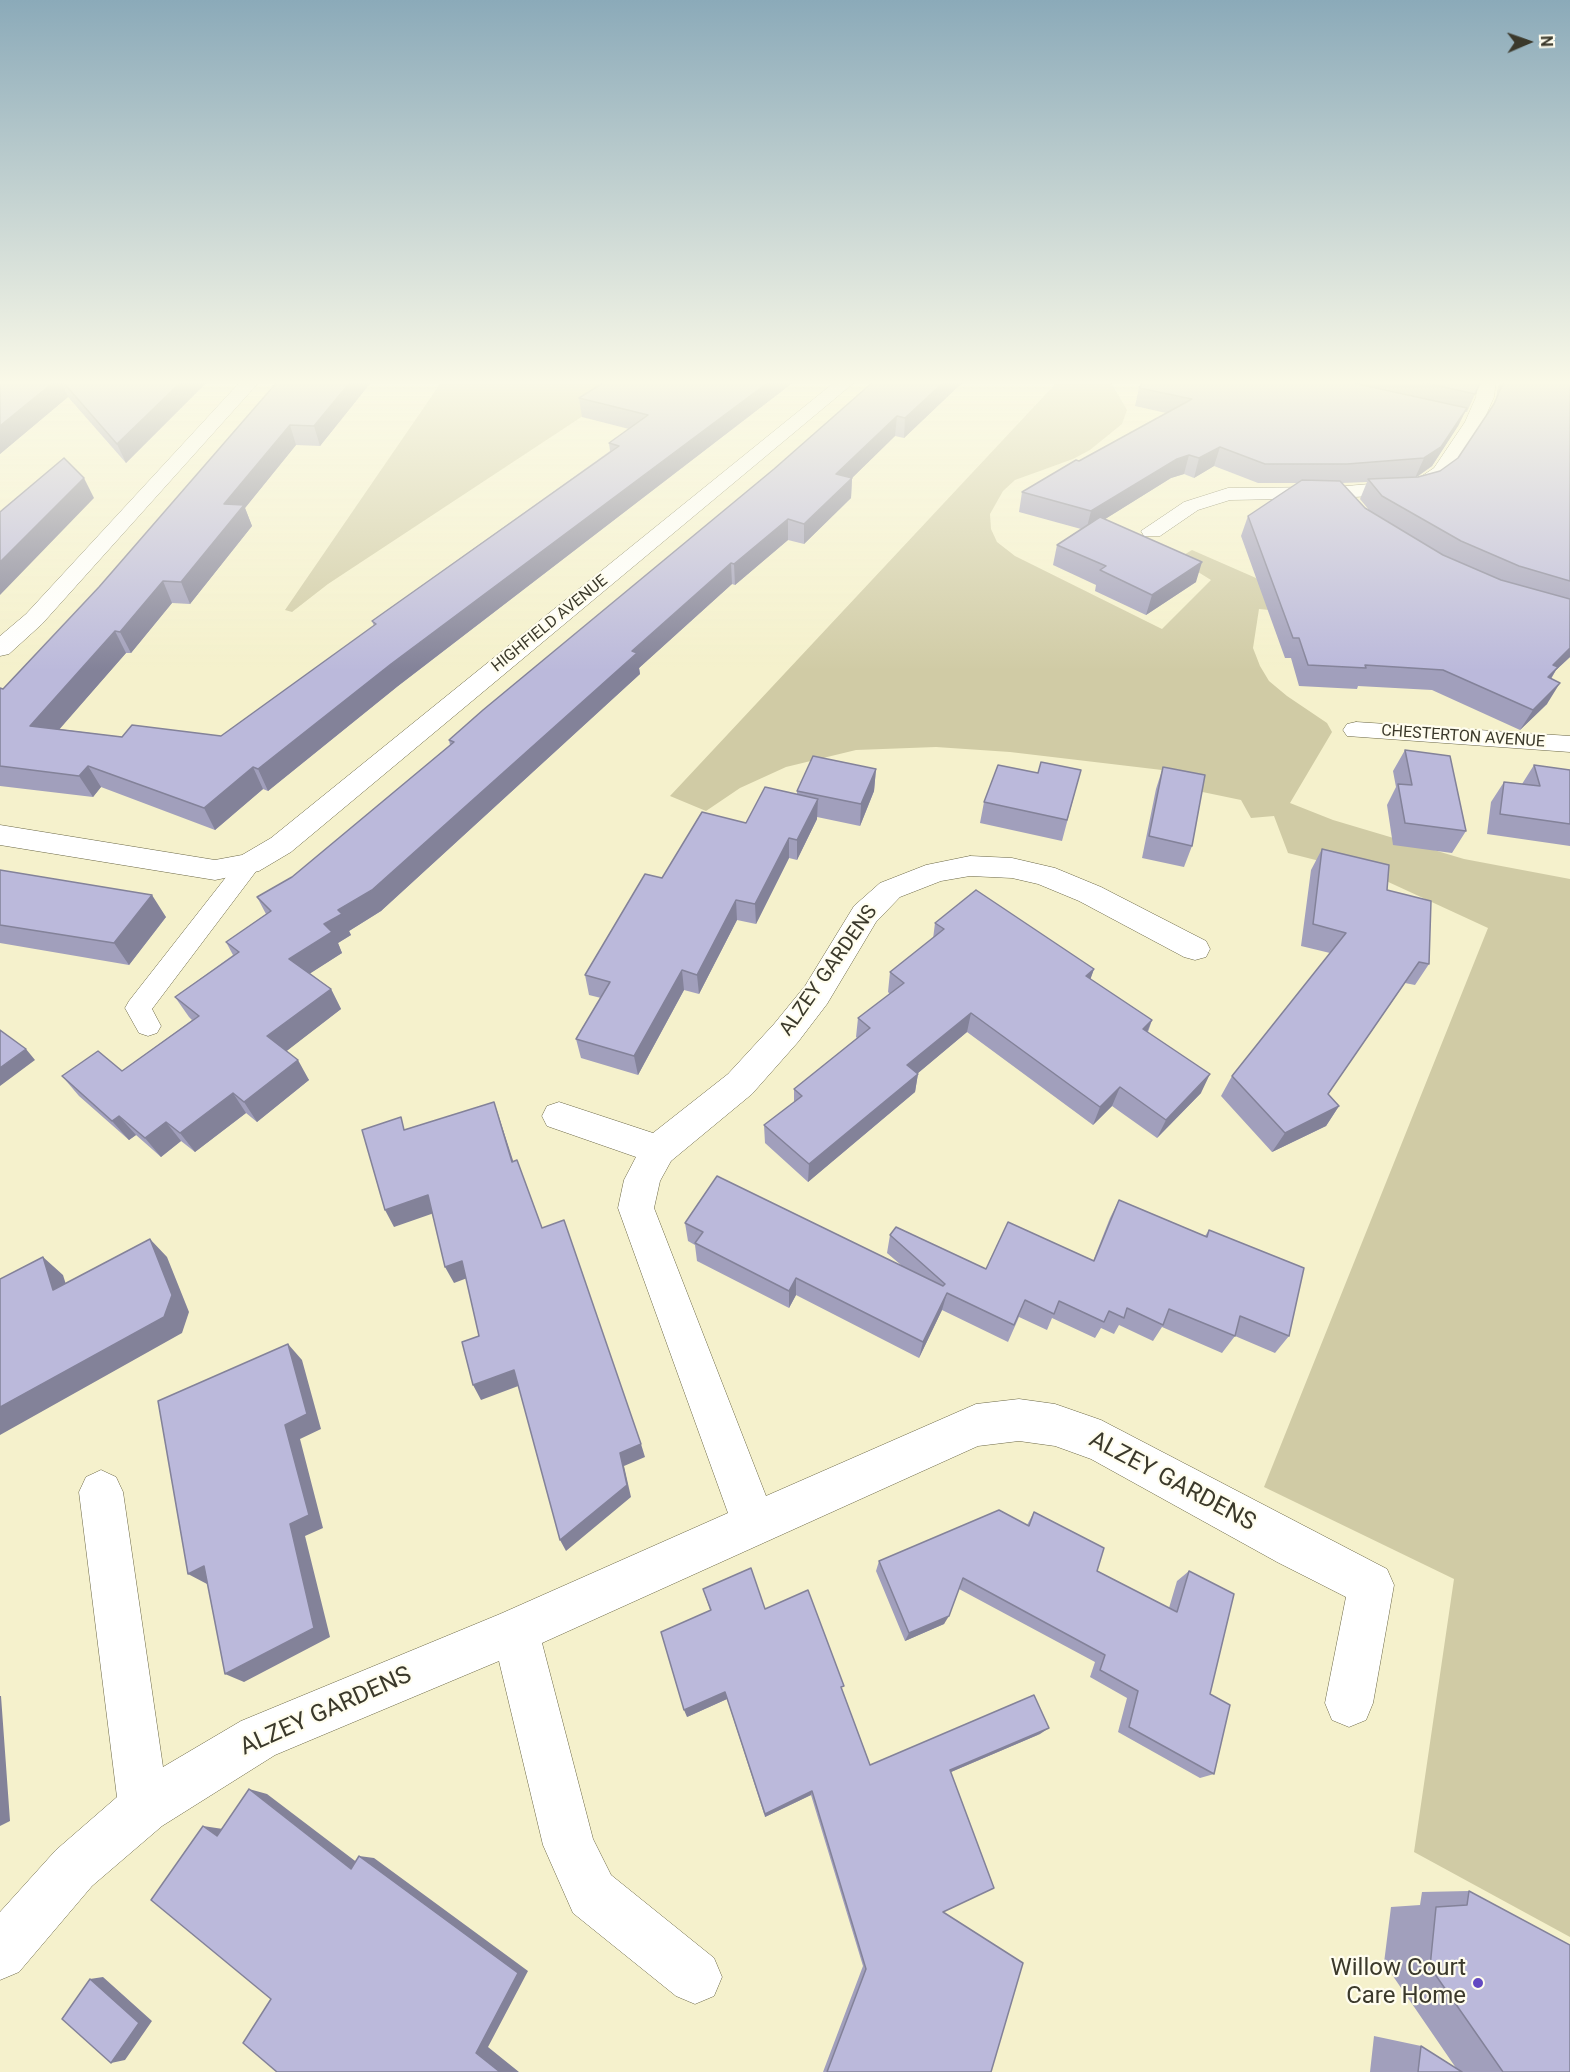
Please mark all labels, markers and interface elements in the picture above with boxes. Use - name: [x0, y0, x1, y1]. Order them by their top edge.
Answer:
- north arrow: [1498, 12, 1558, 72]
- text: N: [1537, 35, 1556, 47]
- street label: HIGHFIELD AVENUE: [488, 571, 612, 677]
- street label: CHESTERTON AVENUE: [1381, 722, 1545, 752]
- street label: ALZEY GARDENS: [775, 901, 883, 1041]
- street label: ALZEY GARDENS: [1084, 1426, 1260, 1538]
- street label: ALZEY GARDENS: [236, 1661, 416, 1763]
- place label: Willow Court Care Home: [1330, 1955, 1466, 2011]
- marker: Willow Court Care Home: [1471, 1976, 1485, 1990]

